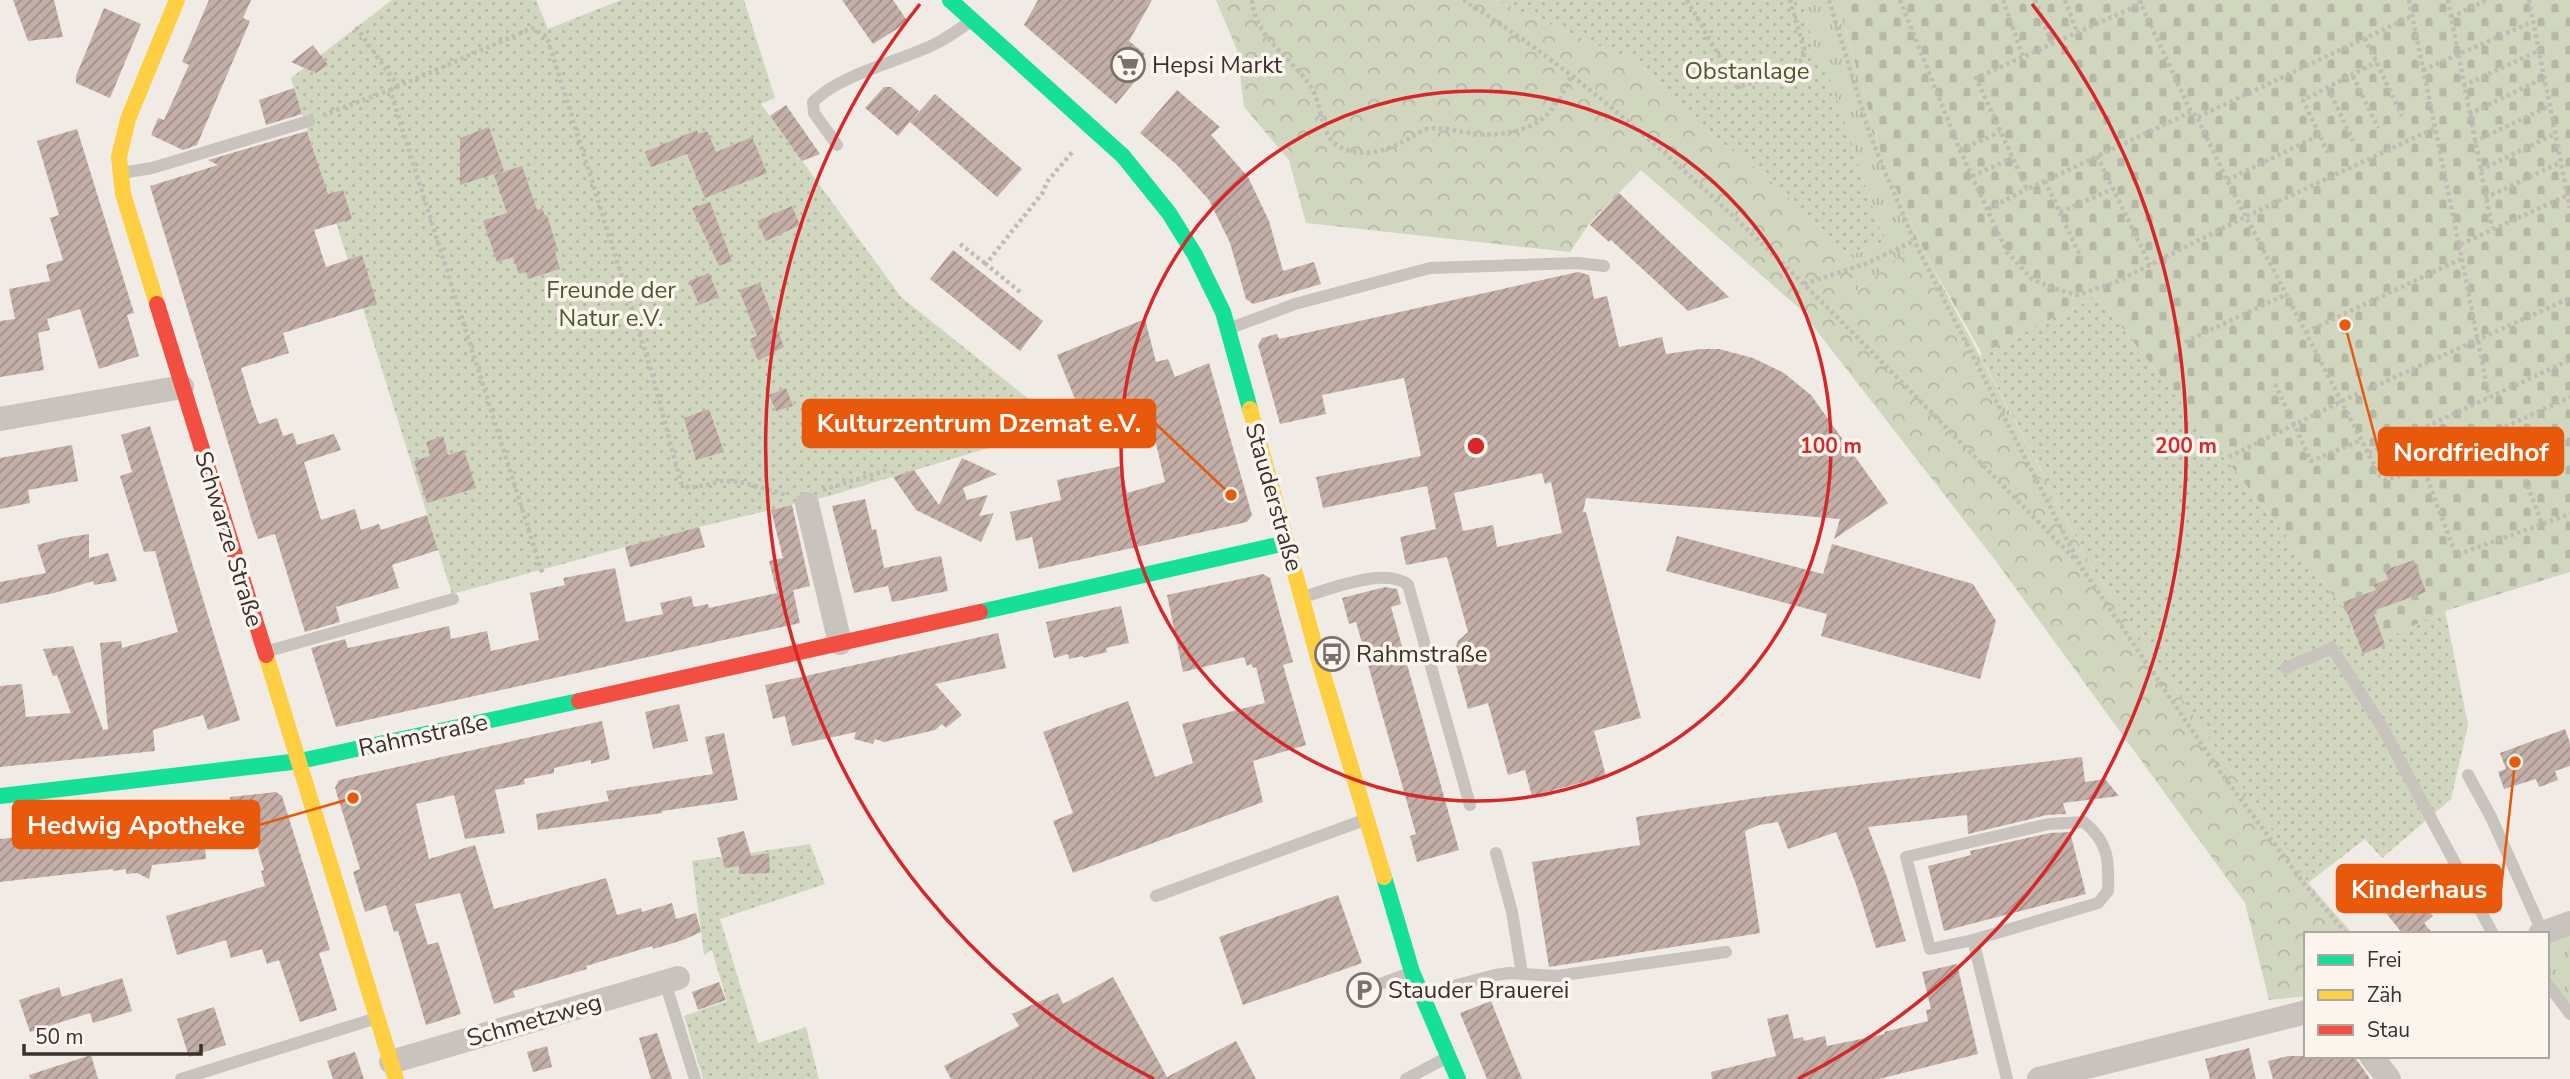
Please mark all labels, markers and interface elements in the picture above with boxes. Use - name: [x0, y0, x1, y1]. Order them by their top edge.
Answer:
- supermarket icon: Hepsi Markt: [1109, 46, 1147, 84]
- place label: Hepsi Markt: [1152, 49, 1283, 81]
- park label: Obstanlage: [1684, 55, 1810, 87]
- park label: Freunde der Natur e.V.: [546, 274, 676, 334]
- callout: Kulturzentrum Dzemat e.V.: [803, 400, 1155, 447]
- text: Kulturzentrum Dzemat e.V.: [817, 406, 1141, 441]
- street label: Stauderstraße: [1238, 419, 1310, 575]
- callout: Nordfriedhof: [2379, 428, 2563, 475]
- text: 100 m: [1800, 432, 1862, 460]
- text: 200 m: [2155, 432, 2217, 460]
- centre of rings: [1464, 434, 1488, 458]
- text: Nordfriedhof: [2393, 435, 2549, 470]
- street label: Schwarze Straße: [187, 447, 271, 631]
- bus stop icon: Rahmstraße: [1313, 635, 1351, 673]
- place label: Rahmstraße: [1356, 638, 1487, 670]
- street label: Rahmstraße: [355, 706, 491, 764]
- callout: Hedwig Apotheke: [13, 801, 259, 848]
- text: Hedwig Apotheke: [27, 808, 245, 843]
- callout: Kinderhaus: [2337, 865, 2501, 912]
- text: Kinderhaus: [2351, 872, 2487, 907]
- legend: [2304, 932, 2549, 1058]
- text: Frei: [2367, 946, 2402, 974]
- parking icon: Stauder Brauerei: [1345, 971, 1383, 1009]
- place label: Stauder Brauerei: [1388, 974, 1569, 1006]
- text: Zäh: [2367, 981, 2402, 1009]
- street label: Schmetzweg: [463, 985, 605, 1055]
- scale bar: [24, 1012, 201, 1056]
- text: Stau: [2367, 1016, 2410, 1044]
- text: 50 m: [35, 1023, 84, 1051]

